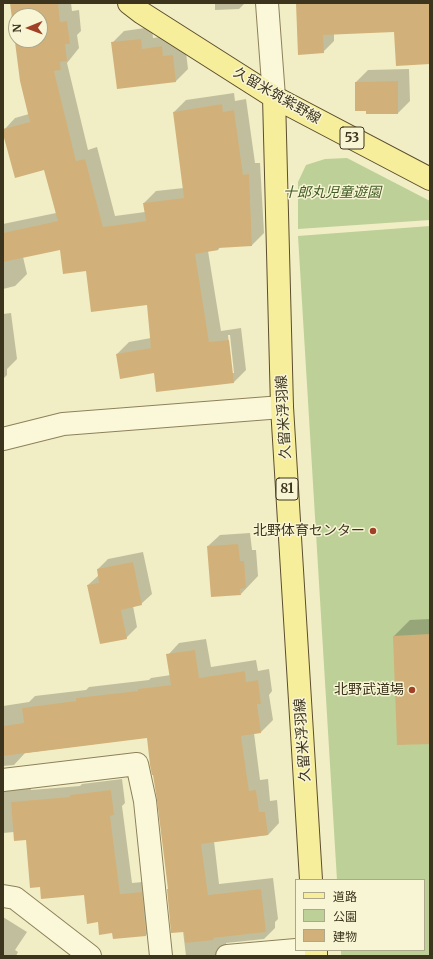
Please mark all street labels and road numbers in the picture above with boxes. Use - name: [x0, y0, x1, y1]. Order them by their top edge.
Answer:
- street label: 久留米筑紫野線: [230, 64, 324, 128]
- road number: 53: [340, 127, 364, 149]
- street label: 久留米浮羽線: [273, 375, 295, 459]
- road number: 81: [276, 478, 298, 500]
- street label: 久留米浮羽線: [292, 698, 314, 782]

